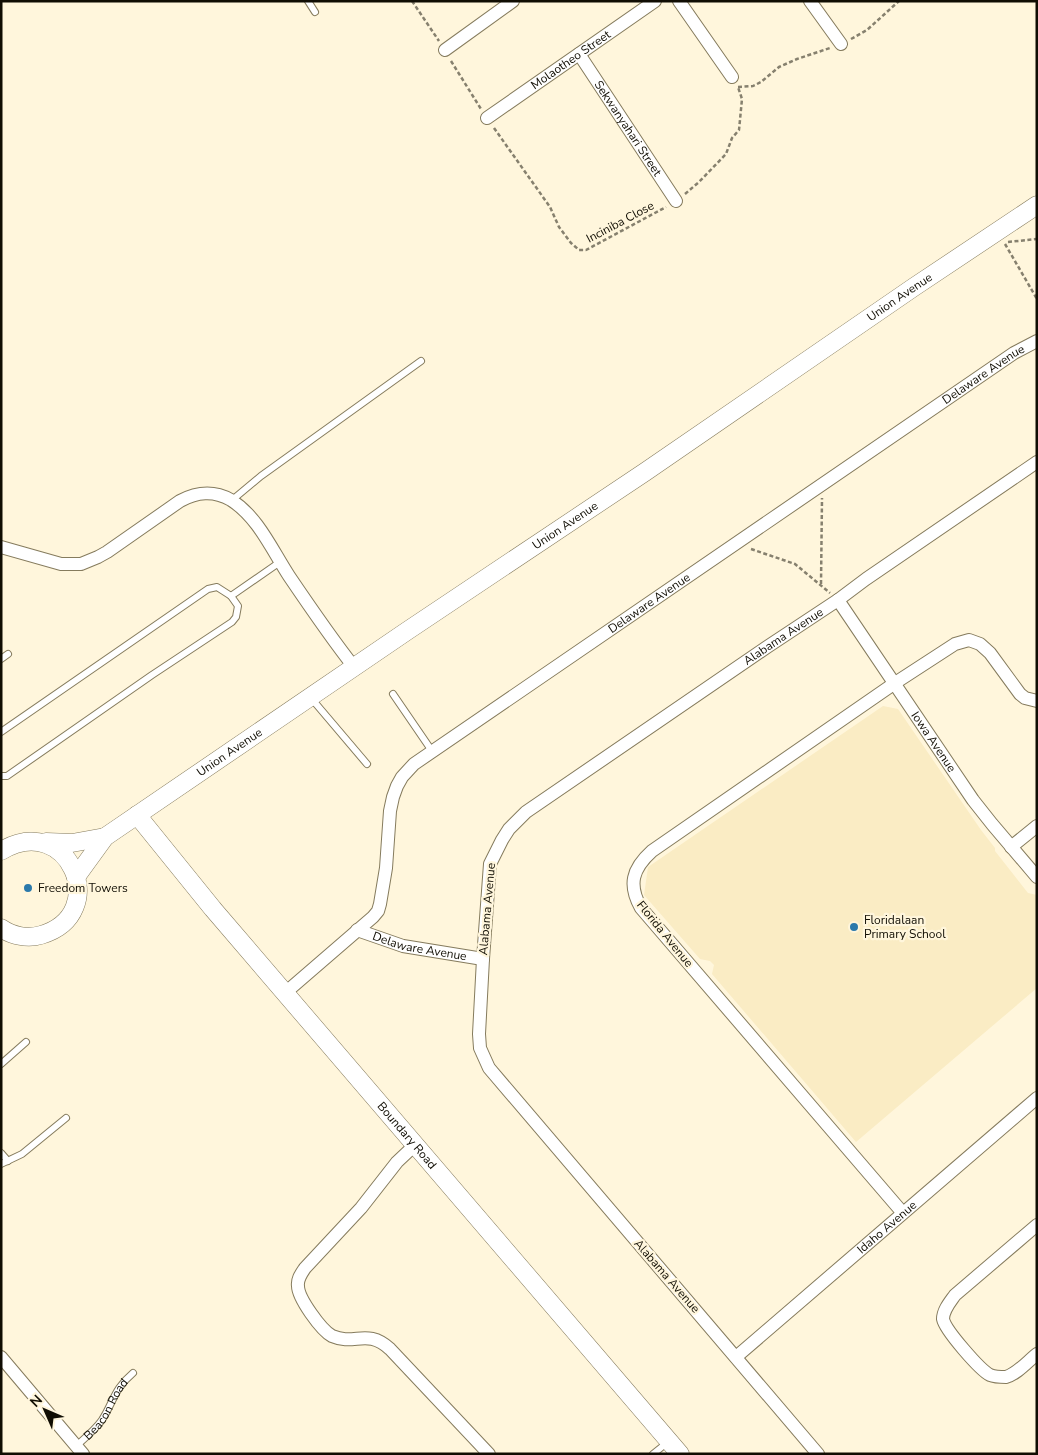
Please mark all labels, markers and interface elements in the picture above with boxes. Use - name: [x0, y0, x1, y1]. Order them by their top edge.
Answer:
- street label: Molaotheo Street: [528, 26, 614, 93]
- street label: Sekwanyahari Street: [591, 77, 666, 180]
- street label: Inciniba Close: [583, 197, 657, 247]
- street label: Union Avenue: [864, 269, 935, 325]
- street label: Delaware Avenue: [939, 341, 1027, 408]
- street label: Union Avenue: [529, 498, 601, 553]
- street label: Delaware Avenue: [605, 569, 693, 637]
- street label: Alabama Avenue: [740, 604, 826, 669]
- street label: Iowa Avenue: [907, 708, 960, 775]
- street label: Union Avenue: [194, 724, 265, 780]
- street label: Alabama Avenue: [475, 862, 499, 956]
- place label: Freedom Towers: [38, 880, 128, 896]
- marker: Freedom Towers: [22, 882, 34, 894]
- street label: Florida Avenue: [633, 897, 697, 971]
- place label: Floridalaan Primary School: [864, 912, 946, 942]
- marker: Floridalaan Primary School: [848, 921, 860, 933]
- street label: Delaware Avenue: [370, 928, 468, 964]
- street label: Boundary Road: [374, 1098, 440, 1172]
- street label: Idaho Avenue: [854, 1197, 920, 1257]
- street label: Alabama Avenue: [631, 1236, 703, 1316]
- street label: Beacon Road: [80, 1375, 132, 1444]
- north arrow: [20, 1385, 70, 1435]
- text: N: [26, 1391, 47, 1412]

